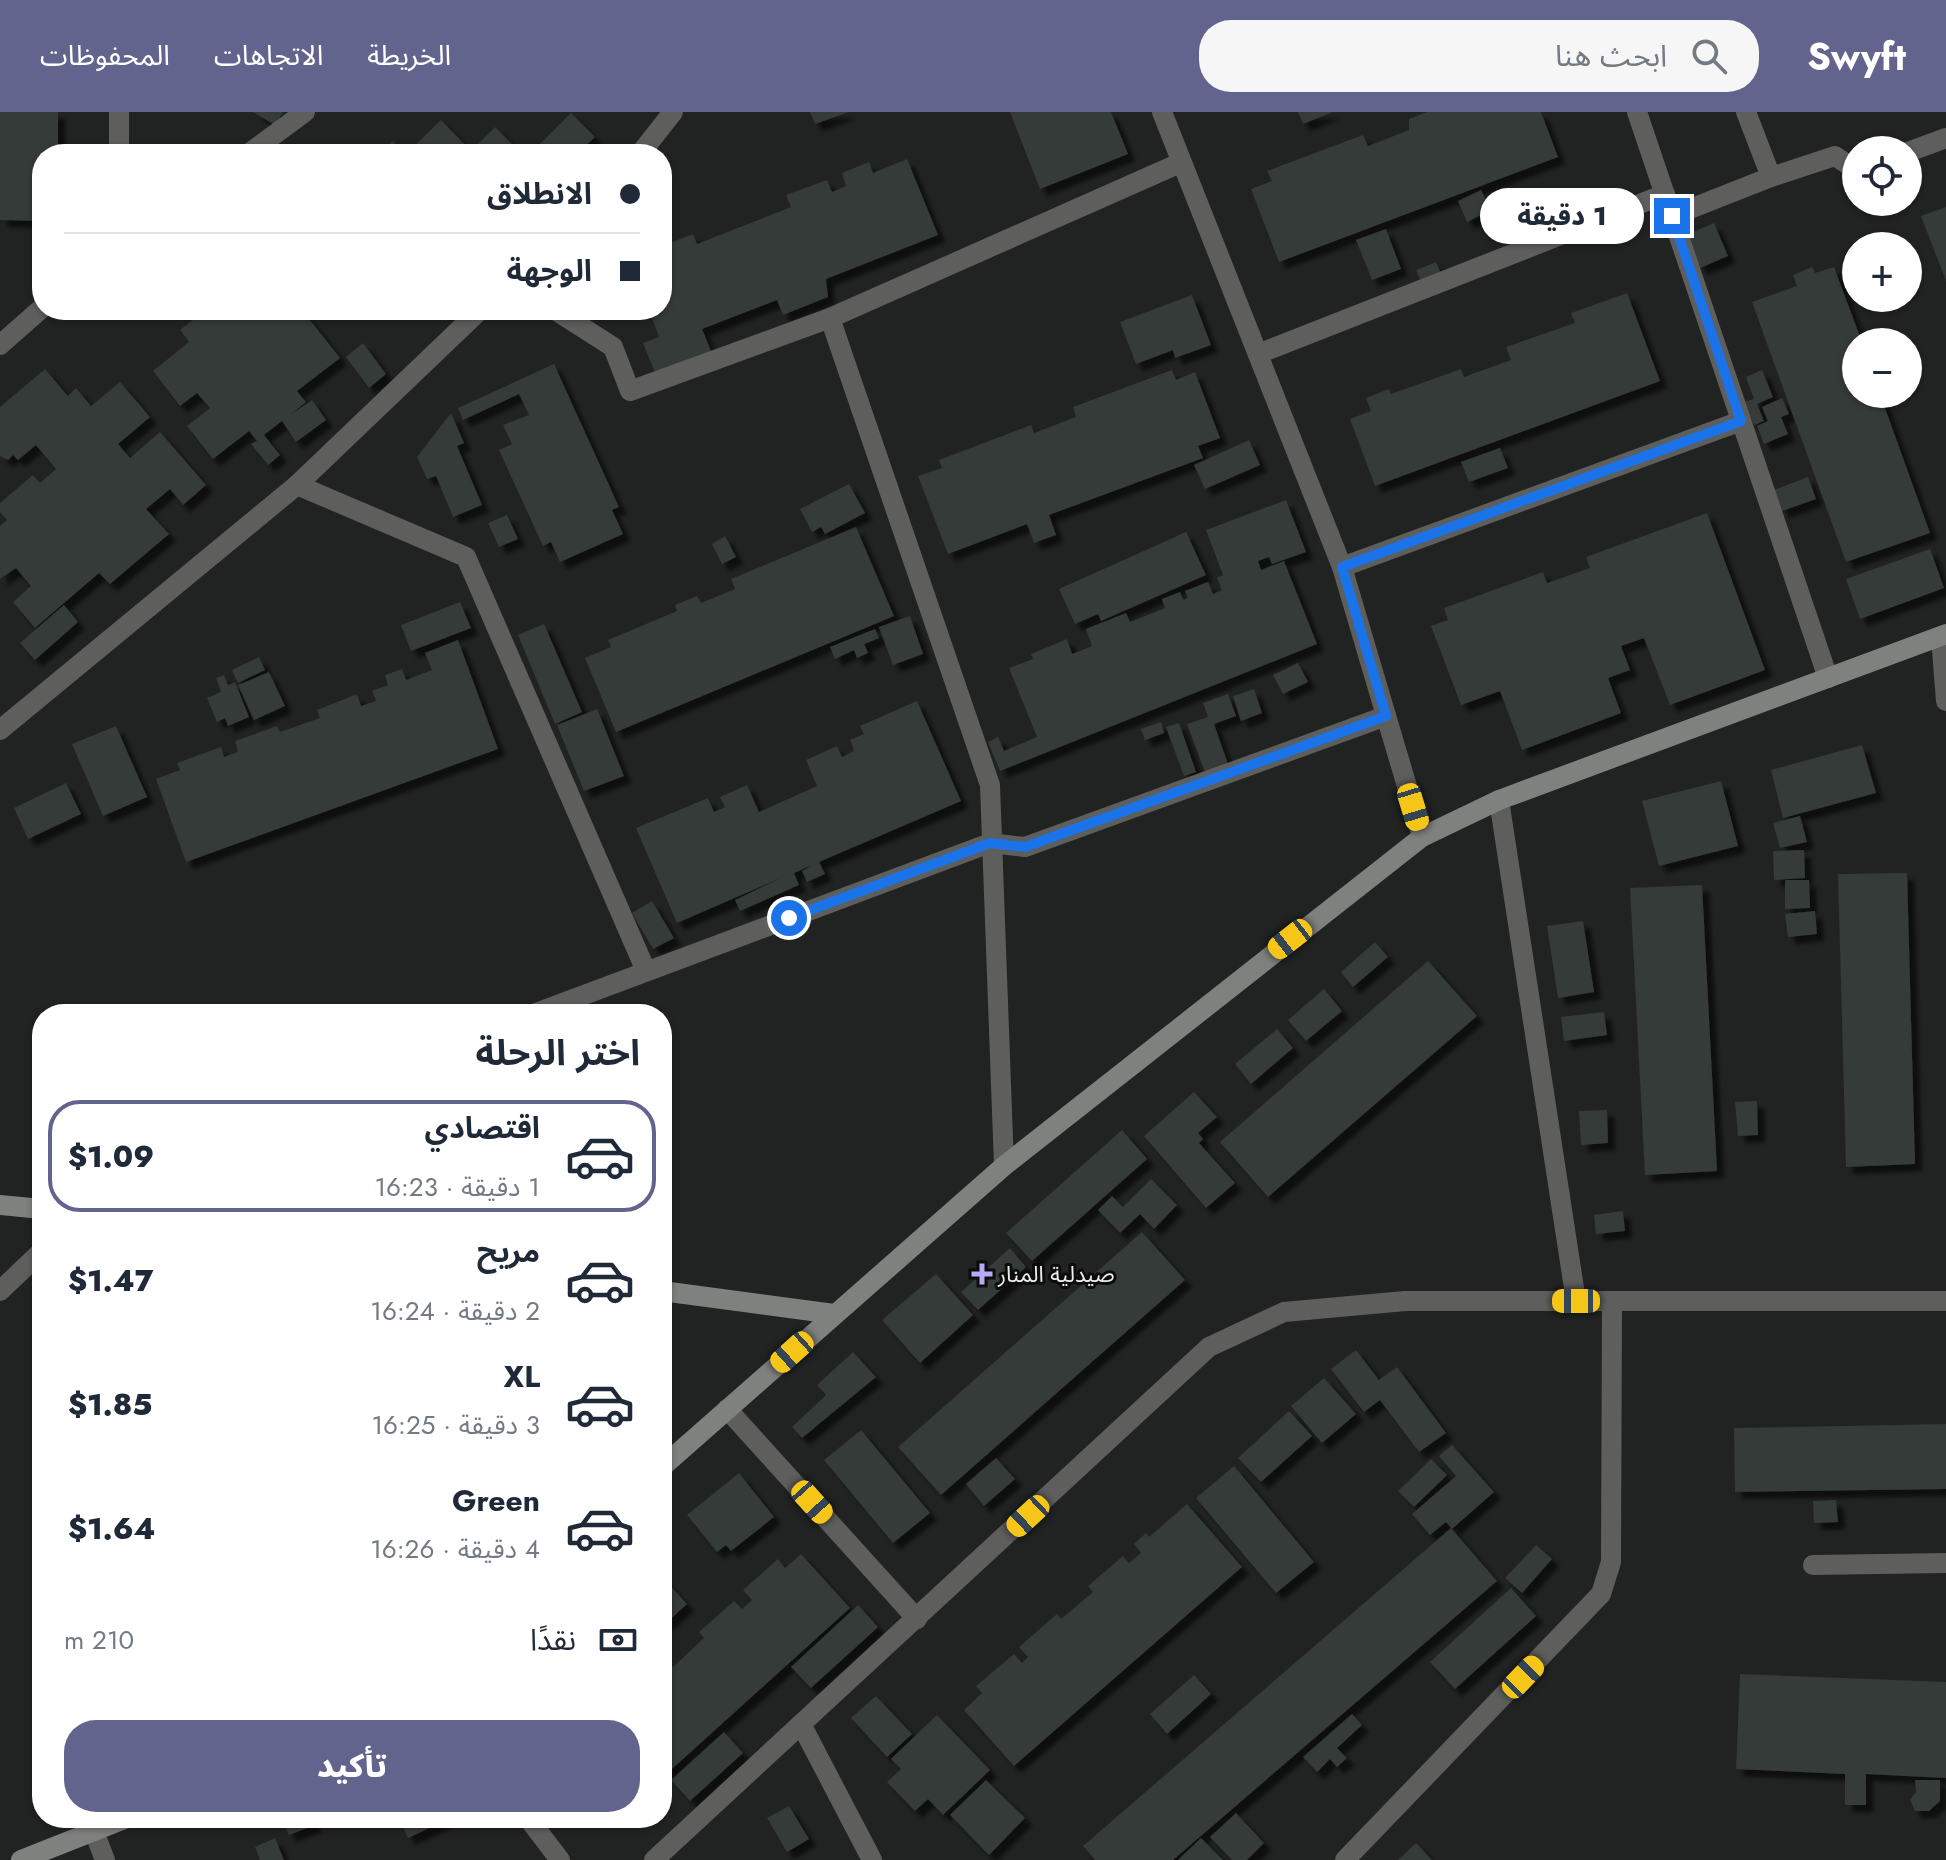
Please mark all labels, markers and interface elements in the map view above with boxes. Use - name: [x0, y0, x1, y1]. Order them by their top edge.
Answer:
- search box: [1199, 20, 1759, 92]
- text: Swyft: [1807, 29, 1906, 84]
- text: ابحث هنا: [1555, 34, 1667, 77]
- icon: search: [1687, 34, 1731, 78]
- text: المحفوظات: [40, 35, 170, 76]
- text: الاتجاهات: [214, 35, 323, 76]
- text: الخريطة: [367, 35, 451, 76]
- map controls: [1842, 136, 1922, 408]
- button: locate: [1842, 136, 1922, 216]
- text: الانطلاق: [487, 172, 592, 215]
- callout: 1 دقيقة: [1480, 188, 1644, 244]
- text: 1 دقيقة: [1517, 197, 1607, 235]
- route end: [1654, 198, 1690, 234]
- button: +: [1842, 232, 1922, 312]
- text: الوجهة: [507, 249, 592, 292]
- button: −: [1842, 328, 1922, 408]
- car: [1395, 781, 1431, 833]
- route start: [771, 900, 807, 936]
- car: [1264, 915, 1316, 963]
- text: اختر الرحلة: [475, 1026, 640, 1078]
- text: اقتصادي: [425, 1106, 540, 1149]
- icon: car: [564, 1120, 636, 1192]
- text: $1.09: [68, 1135, 154, 1178]
- text: 1 دقيقة · 16:23: [374, 1168, 540, 1206]
- text: مريح: [477, 1230, 540, 1273]
- icon: car: [564, 1244, 636, 1316]
- place label: صيدلية المنار: [997, 1258, 1115, 1290]
- text: $1.47: [68, 1259, 153, 1302]
- marker: صيدلية المنار: [973, 1265, 991, 1283]
- car: [1552, 1289, 1600, 1313]
- text: 2 دقيقة · 16:24: [370, 1292, 540, 1330]
- car: [766, 1327, 818, 1377]
- text: XL: [504, 1355, 540, 1398]
- icon: car: [564, 1368, 636, 1440]
- text: $1.85: [68, 1383, 152, 1426]
- text: 3 دقيقة · 16:25: [371, 1406, 540, 1444]
- car: [787, 1476, 837, 1528]
- text: Green: [452, 1479, 540, 1522]
- car: [1002, 1491, 1054, 1541]
- icon: car: [564, 1492, 636, 1564]
- text: $1.64: [68, 1507, 156, 1550]
- text: 4 دقيقة · 16:26: [370, 1530, 540, 1568]
- text: نقدًا: [530, 1618, 576, 1661]
- icon: cash: [596, 1618, 640, 1662]
- text: 210 m: [64, 1621, 134, 1659]
- car: [1498, 1651, 1548, 1703]
- button: تأكيد: [64, 1720, 640, 1812]

